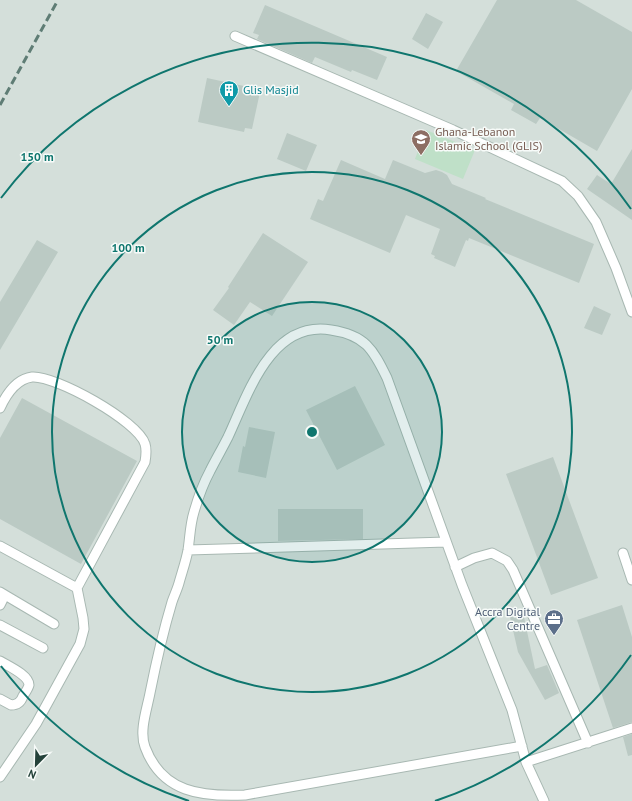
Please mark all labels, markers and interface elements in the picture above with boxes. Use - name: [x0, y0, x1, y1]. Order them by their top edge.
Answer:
- building icon: Glis Masjid: [218, 79, 240, 107]
- place label: Glis Masjid: [243, 82, 299, 97]
- place label: Ghana-Lebanon Islamic School (GLIS): [435, 124, 542, 153]
- school or university icon: Ghana-Lebanon Islamic School (GLIS): [410, 128, 432, 156]
- text: 150 m: [20, 149, 54, 164]
- text: 100 m: [111, 240, 145, 255]
- text: 50 m: [207, 332, 233, 347]
- centre of rings: [305, 425, 319, 439]
- place label: Accra Digital Centre: [475, 604, 540, 633]
- office icon: Accra Digital Centre: [543, 608, 565, 636]
- north arrow: [16, 745, 56, 785]
- text: N: [26, 766, 38, 782]

